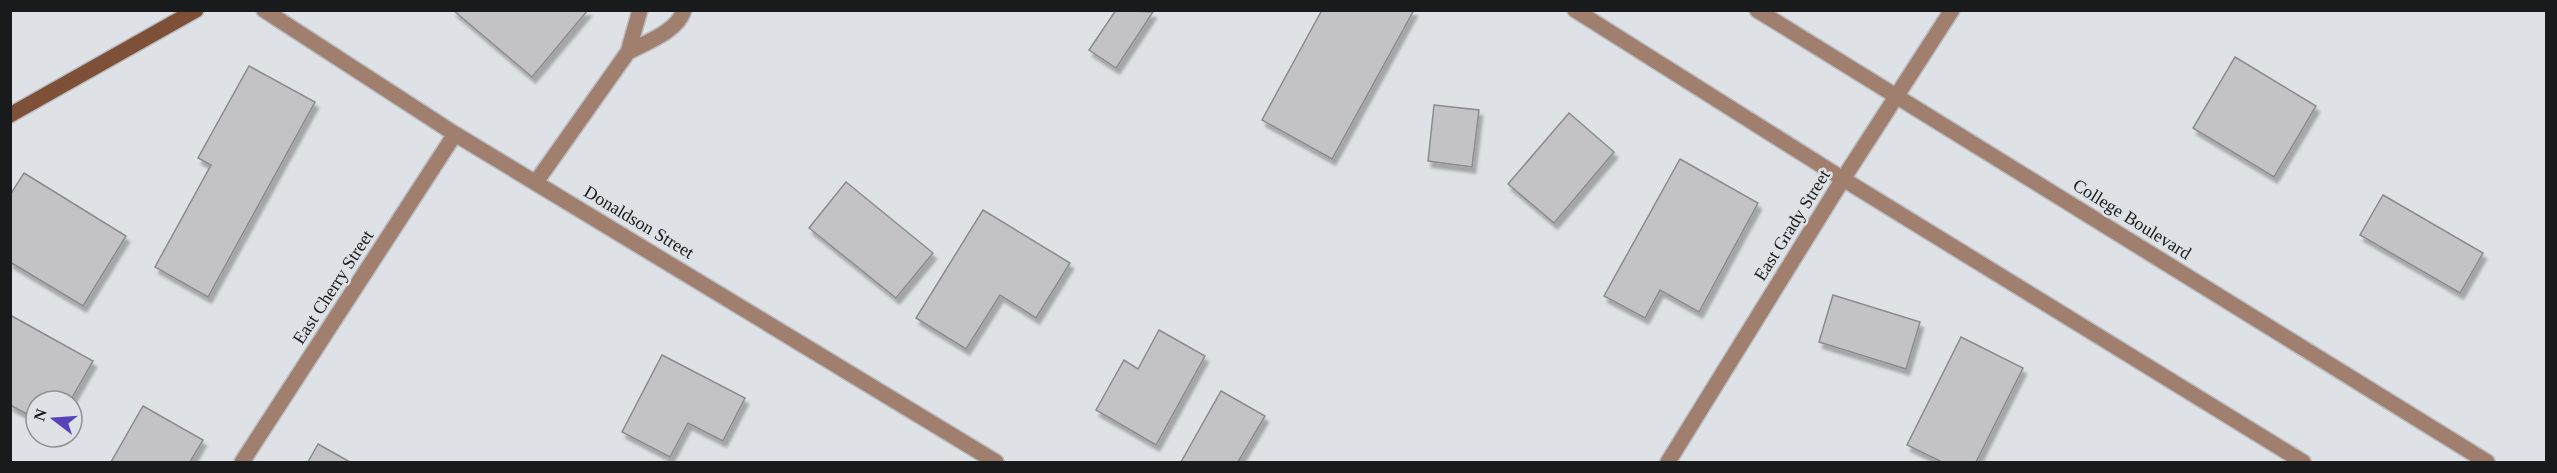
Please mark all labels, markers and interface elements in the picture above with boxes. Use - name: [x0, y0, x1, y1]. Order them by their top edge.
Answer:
- street label: East Grady Street: [1750, 166, 1834, 284]
- street label: College Boulevard: [2069, 175, 2195, 263]
- street label: Donaldson Street: [580, 181, 698, 263]
- street label: East Cherry Street: [289, 226, 377, 348]
- north arrow: [24, 389, 84, 449]
- text: N: [30, 406, 50, 423]

